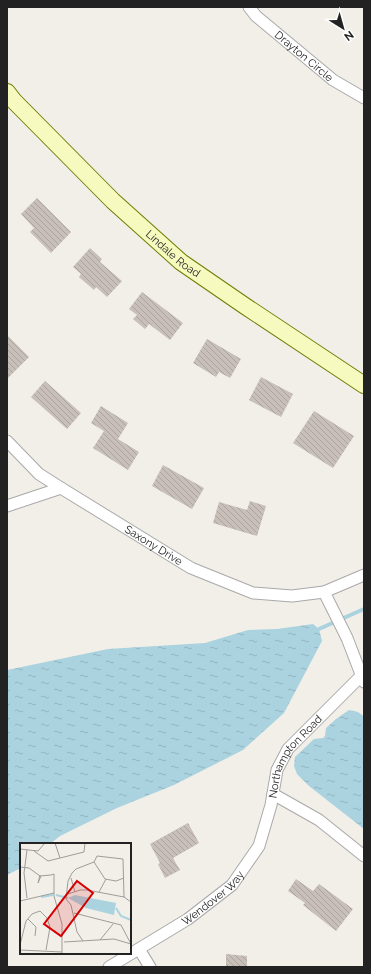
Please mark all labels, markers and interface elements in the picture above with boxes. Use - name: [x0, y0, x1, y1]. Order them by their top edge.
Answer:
- north arrow: [323, 8, 363, 48]
- street label: Drayton Circle: [272, 28, 336, 85]
- text: N: [341, 28, 356, 43]
- street label: Lindale Road: [143, 228, 203, 280]
- street label: Saxony Drive: [122, 523, 185, 569]
- street label: Northampton Road: [266, 713, 325, 799]
- inset map: [20, 843, 131, 954]
- street label: Wendover Way: [179, 869, 247, 928]

